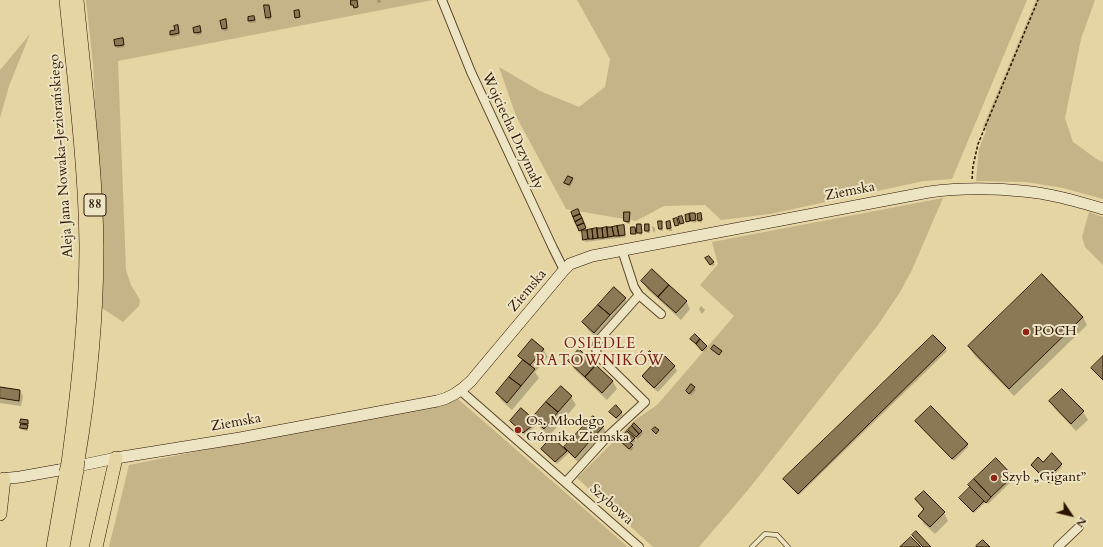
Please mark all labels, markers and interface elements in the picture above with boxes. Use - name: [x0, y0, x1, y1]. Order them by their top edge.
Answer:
- street label: Aleja Jana Nowaka-Jeziorańskiego: [46, 53, 78, 259]
- street label: Wojciecha Drzymały: [478, 70, 546, 192]
- street label: Ziemska: [824, 179, 876, 205]
- road number: 88: [84, 194, 106, 216]
- street label: Ziemska: [505, 266, 551, 316]
- place label: POCH: [1034, 324, 1077, 340]
- marker: POCH: [1021, 327, 1031, 337]
- district label: OSIEDLE RATOWNIKÓW: [536, 336, 664, 371]
- street label: Ziemska: [210, 410, 262, 436]
- place label: Os. Młodego Górnika Ziemska: [526, 414, 629, 446]
- marker: Os. Młodego Górnika Ziemska: [513, 425, 523, 435]
- place label: Szyb „Gigant”: [1002, 470, 1086, 486]
- marker: Szyb „Gigant”: [989, 473, 999, 483]
- street label: Szybowa: [586, 481, 636, 529]
- north arrow: [1051, 495, 1091, 535]
- text: N: [1072, 514, 1090, 530]

